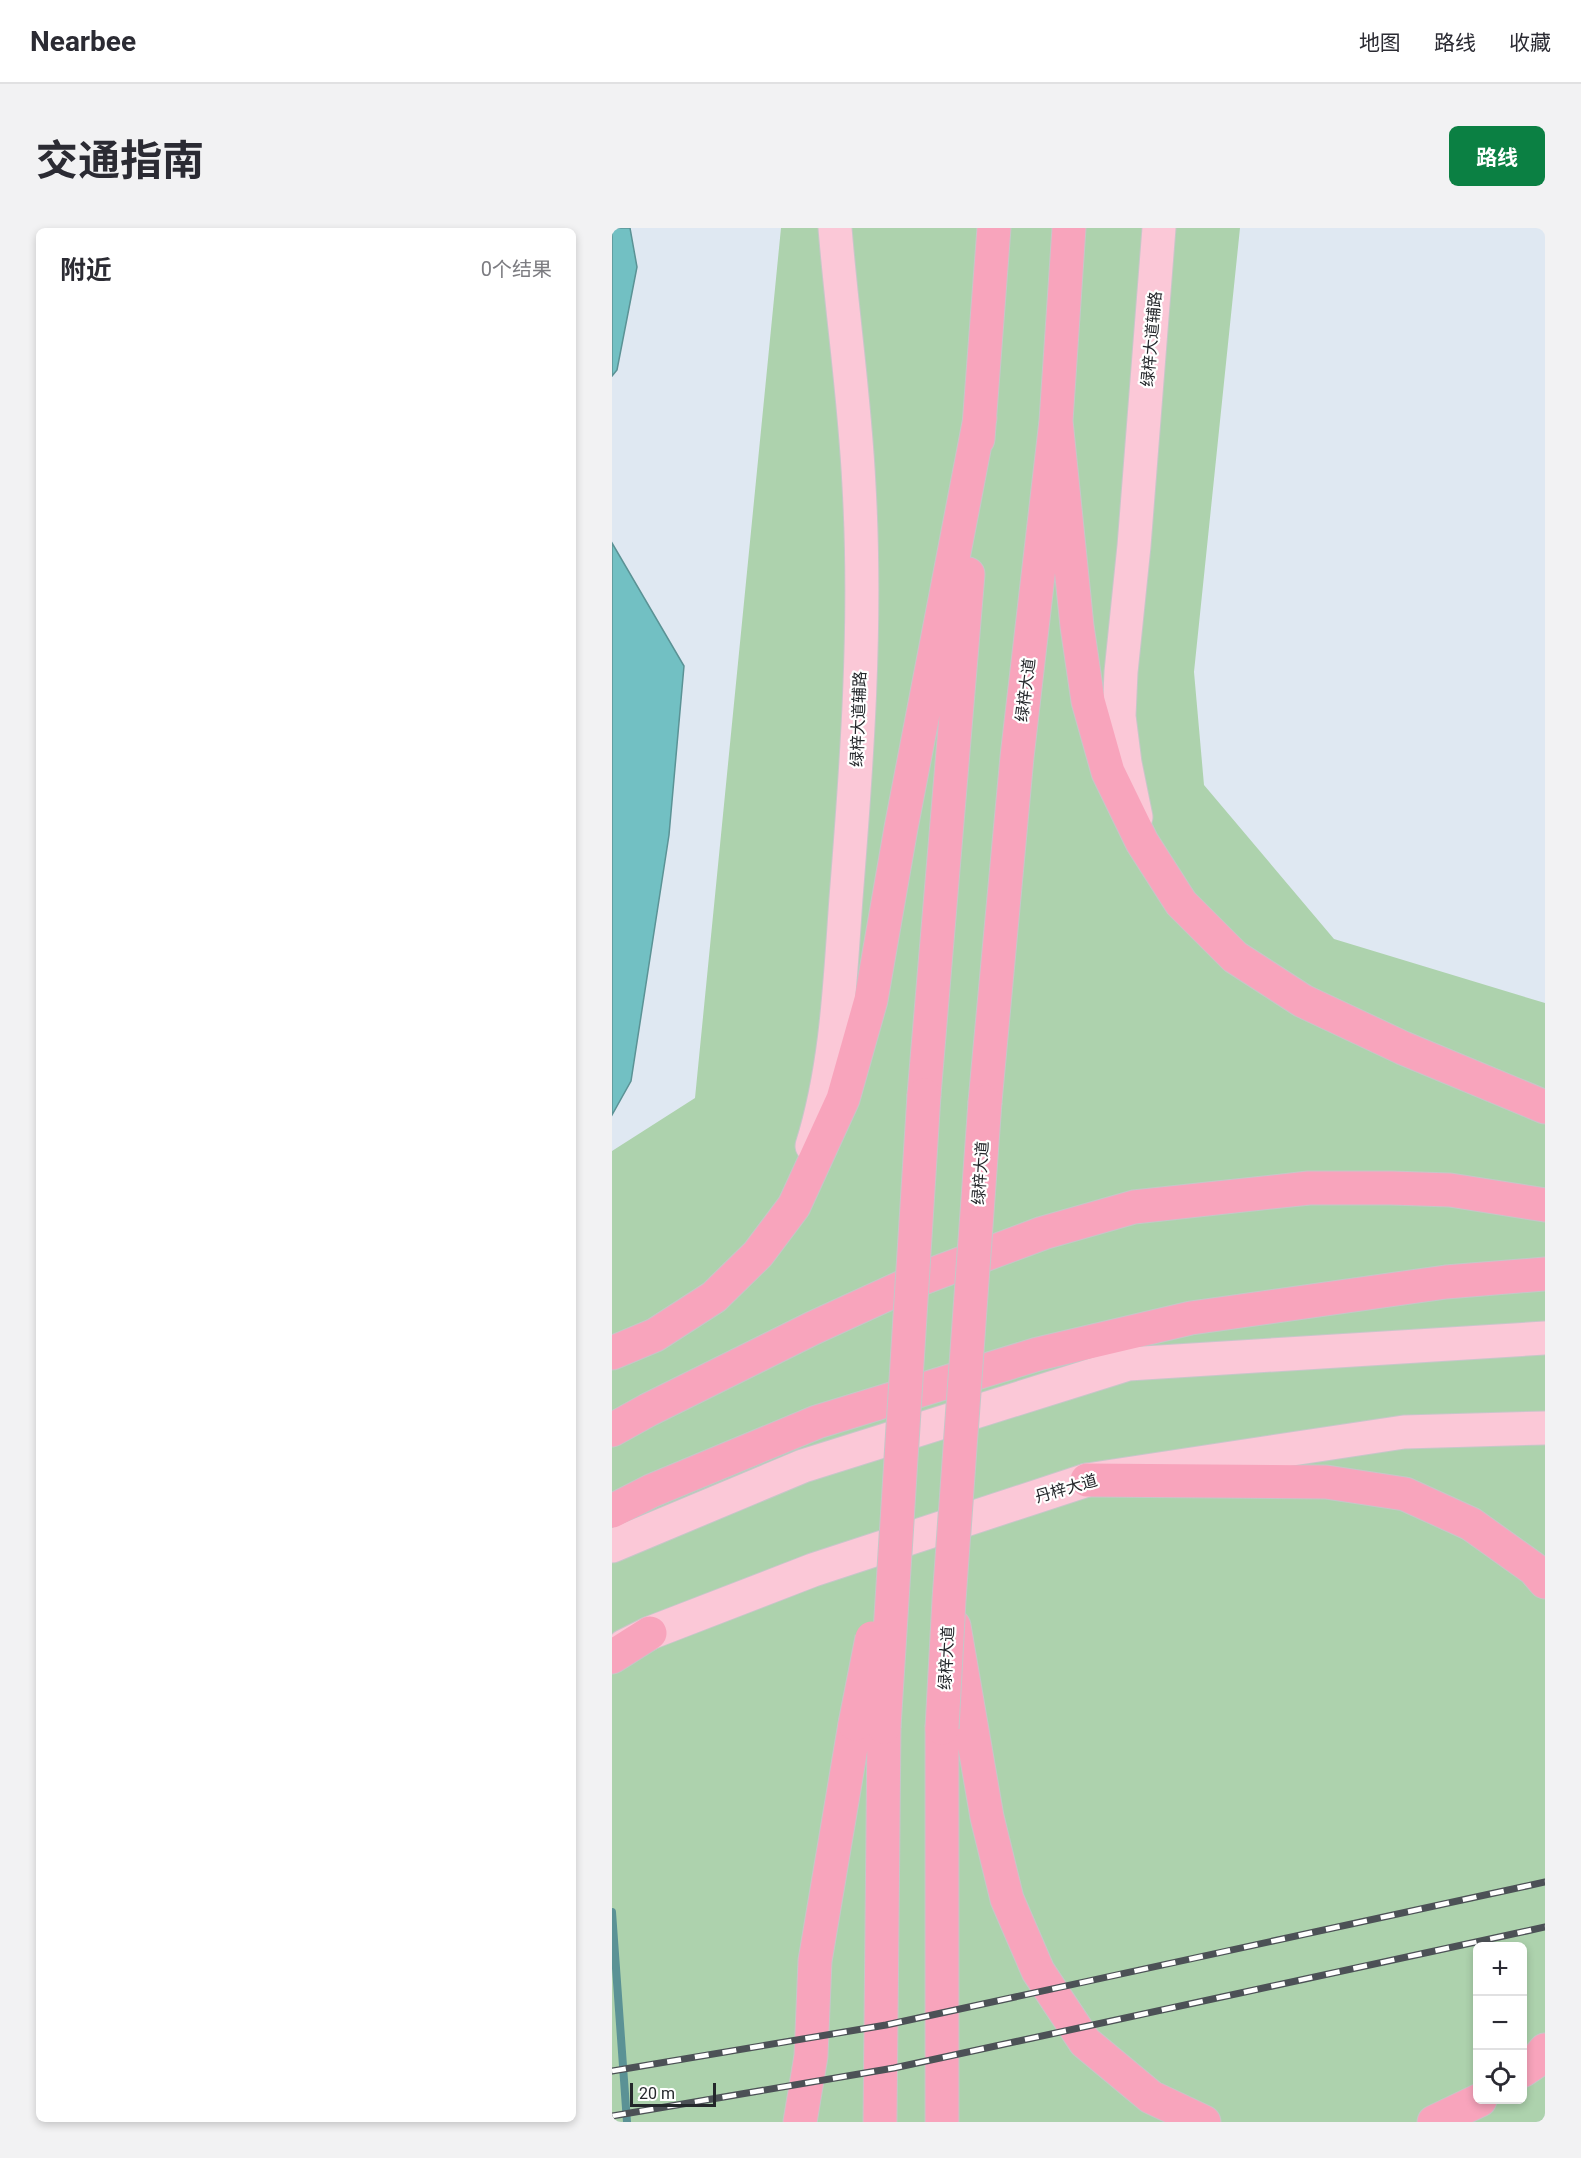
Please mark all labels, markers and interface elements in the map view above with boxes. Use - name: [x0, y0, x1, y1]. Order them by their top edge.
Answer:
- text: Nearbee: [30, 25, 136, 58]
- text: 地图: [1359, 31, 1401, 55]
- text: 路线: [1434, 31, 1476, 55]
- text: 收藏: [1509, 31, 1551, 55]
- button: 路线: [1449, 126, 1545, 186]
- text: 交通指南: [36, 136, 204, 185]
- text: 附近: [60, 255, 112, 285]
- text: 0个结果: [481, 257, 552, 281]
- street label: 绿梓大道辅路: [1138, 290, 1165, 388]
- street label: 绿梓大道: [1012, 657, 1039, 723]
- street label: 绿梓大道辅路: [847, 671, 870, 767]
- street label: 绿梓大道: [969, 1140, 992, 1206]
- street label: 丹梓大道: [1033, 1471, 1100, 1506]
- street label: 绿梓大道: [935, 1626, 958, 1690]
- map controls: [1473, 1942, 1527, 2104]
- button: +: [1473, 1942, 1527, 1996]
- button: −: [1473, 1996, 1527, 2050]
- button: locate: [1473, 2050, 1527, 2104]
- scale bar: [630, 2080, 716, 2108]
- text: 20 m: [639, 2084, 675, 2103]

